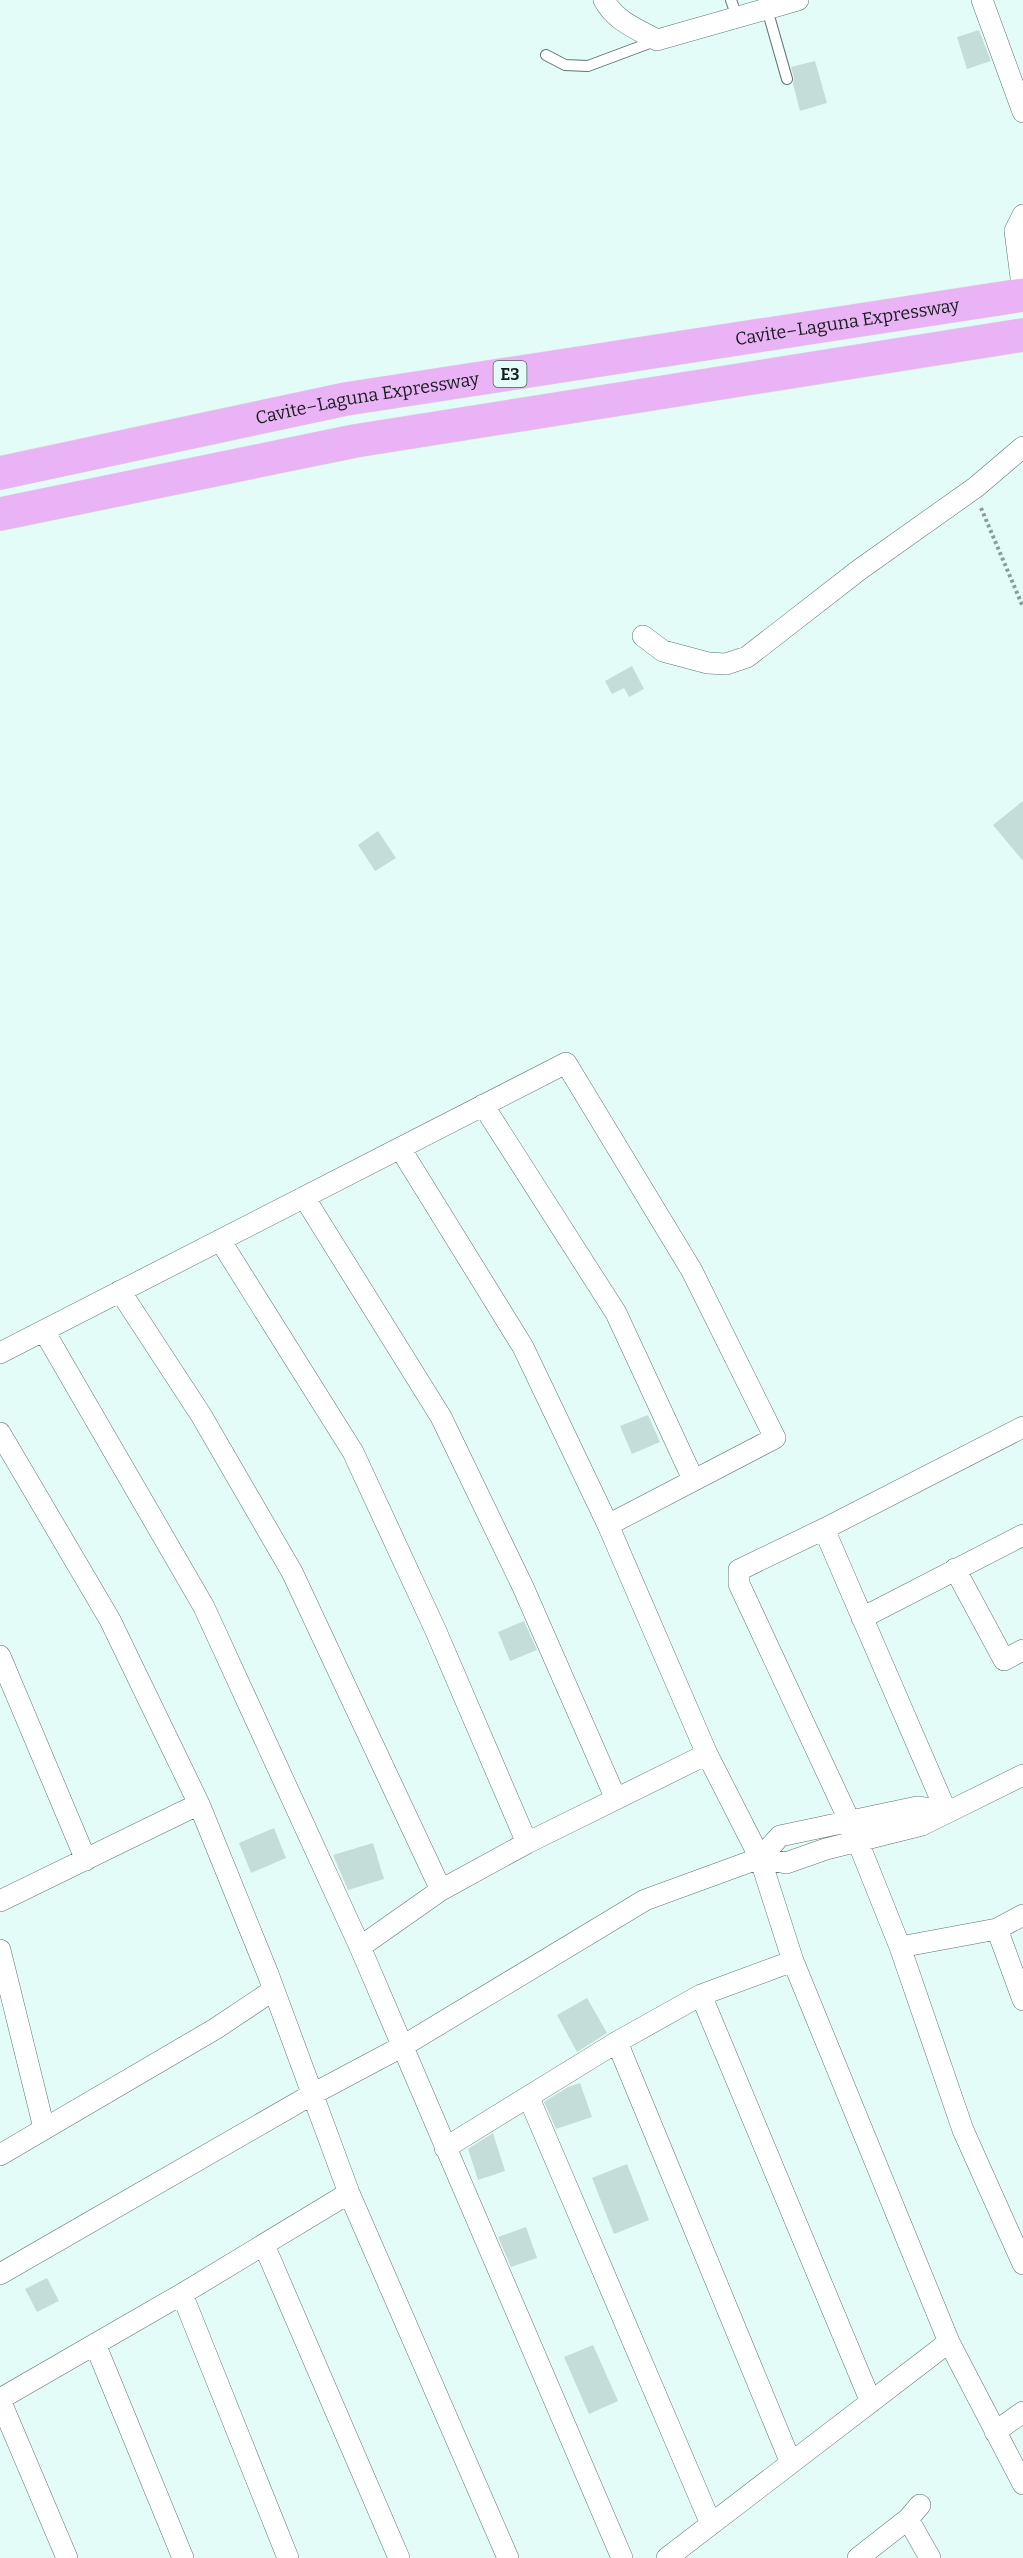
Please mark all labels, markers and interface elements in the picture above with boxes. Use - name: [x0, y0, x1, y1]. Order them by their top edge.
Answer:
- street label: Cavite–Laguna Expressway: [734, 294, 961, 350]
- road number: E3: [494, 361, 526, 387]
- street label: Cavite–Laguna Expressway: [254, 368, 481, 429]

